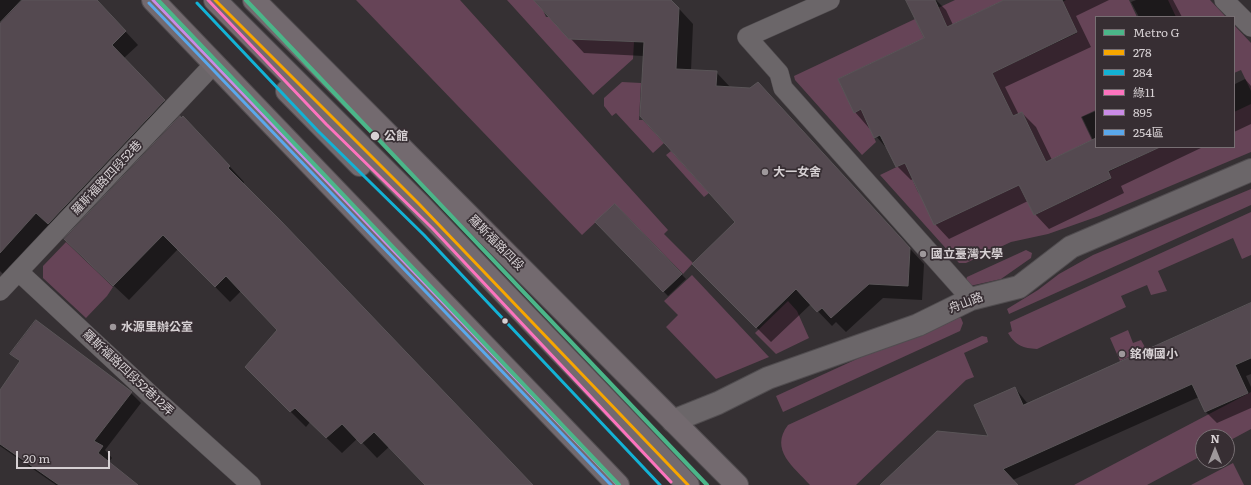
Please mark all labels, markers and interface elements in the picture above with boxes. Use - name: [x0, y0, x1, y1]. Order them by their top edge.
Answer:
- legend: [1095, 16, 1235, 148]
- text: Metro G: [1133, 23, 1179, 41]
- text: 278: [1133, 43, 1152, 61]
- text: 284: [1133, 63, 1152, 81]
- text: 綠11: [1133, 83, 1155, 101]
- text: 895: [1133, 103, 1152, 121]
- text: 254區: [1133, 123, 1164, 141]
- place label: 公館: [384, 129, 408, 143]
- marker: 公館: [369, 130, 381, 142]
- street label: 羅斯福路四段52巷: [69, 138, 145, 218]
- place label: 大一女舍: [773, 165, 821, 179]
- marker: 大一女舍: [760, 167, 770, 177]
- street label: 羅斯福路四段: [465, 212, 527, 274]
- place label: 國立臺灣大學: [931, 247, 1003, 261]
- marker: 國立臺灣大學: [918, 249, 928, 259]
- street label: 舟山路: [947, 290, 985, 316]
- unlabelled marker: [500, 316, 510, 326]
- place label: 水源里辦公室: [121, 320, 193, 334]
- marker: 水源里辦公室: [108, 322, 118, 332]
- street label: 羅斯福路四段52巷12弄: [80, 327, 176, 419]
- place label: 銘傳國小: [1130, 347, 1178, 361]
- marker: 銘傳國小: [1117, 349, 1127, 359]
- north arrow: [1195, 429, 1235, 469]
- text: N: [1210, 430, 1220, 446]
- scale bar: [18, 443, 112, 469]
- text: 20 m: [23, 449, 50, 467]

